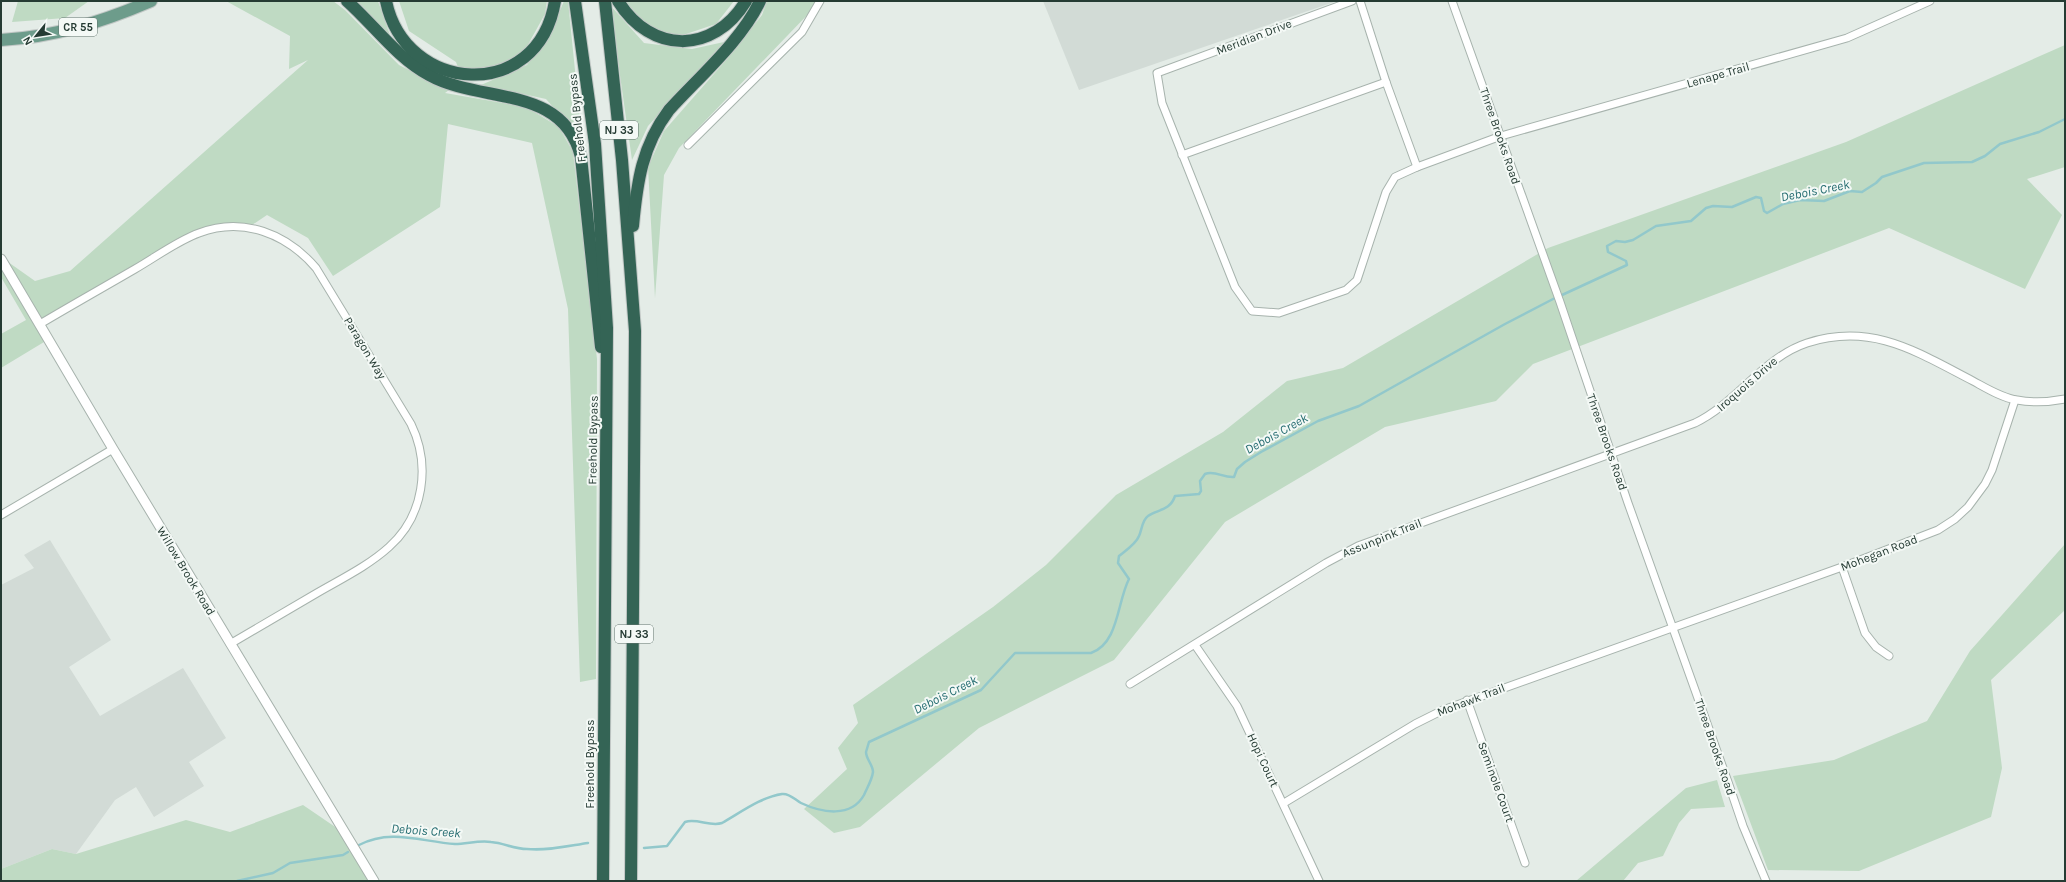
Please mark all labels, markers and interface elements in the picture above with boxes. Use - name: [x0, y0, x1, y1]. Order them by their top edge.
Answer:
- north arrow: [16, 16, 56, 56]
- street label: Meridian Drive: [1214, 16, 1294, 58]
- road number: CR 55: [59, 18, 97, 36]
- text: N: [20, 34, 35, 47]
- street label: Lenape Trail: [1685, 59, 1751, 91]
- street label: Freehold Bypass: [565, 73, 589, 163]
- street label: Three Brooks Road: [1477, 86, 1523, 186]
- road number: NJ 33: [600, 121, 638, 139]
- water label: Debois Creek: [1779, 176, 1851, 205]
- street label: Paragon Way: [341, 314, 389, 382]
- street label: Iroquois Drive: [1714, 354, 1780, 414]
- street label: Three Brooks Road: [1584, 392, 1630, 492]
- street label: Freehold Bypass: [585, 395, 601, 485]
- water label: Debois Creek: [1242, 410, 1311, 457]
- street label: Assunpink Trail: [1340, 516, 1424, 560]
- street label: Willow Brook Road: [154, 524, 218, 618]
- street label: Mohegan Road: [1839, 532, 1919, 574]
- road number: NJ 33: [615, 625, 653, 643]
- water label: Debois Creek: [911, 672, 980, 717]
- street label: Mohawk Trail: [1435, 681, 1507, 719]
- street label: Three Brooks Road: [1692, 697, 1738, 797]
- street label: Freehold Bypass: [583, 719, 597, 809]
- street label: Hopi Court: [1244, 731, 1282, 790]
- street label: Seminole Court: [1475, 740, 1517, 825]
- water label: Debois Creek: [391, 821, 462, 840]

